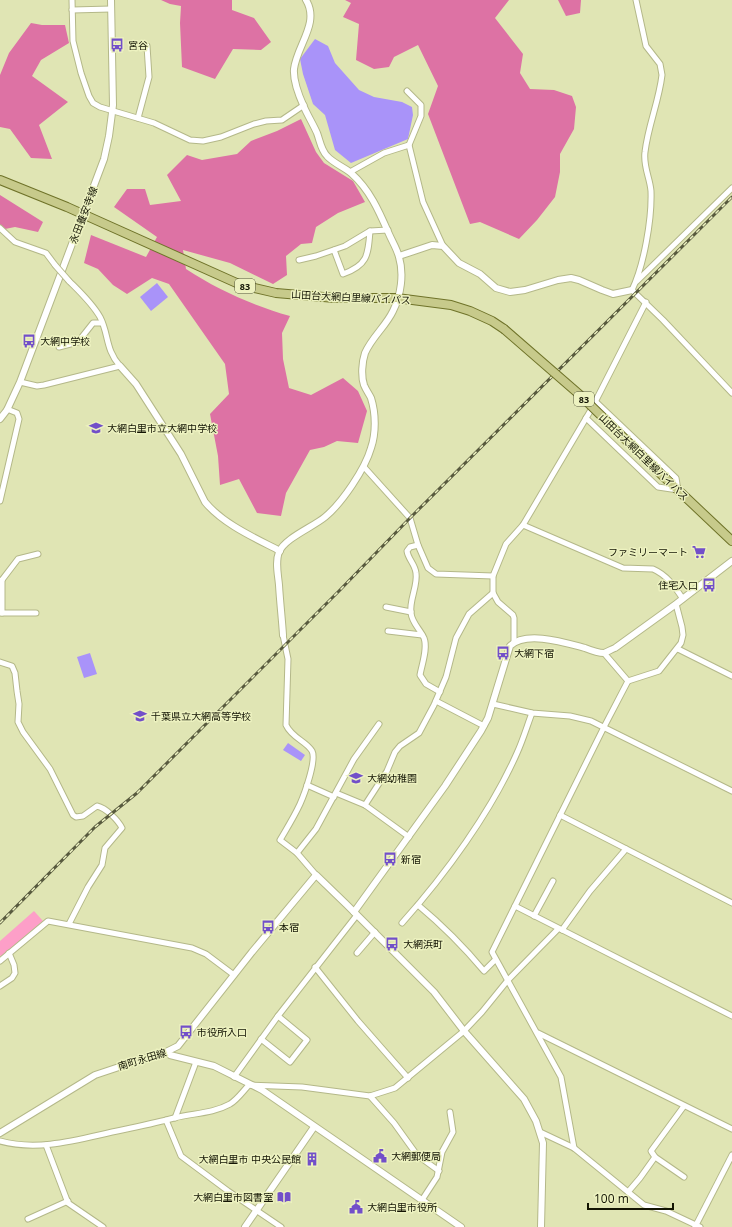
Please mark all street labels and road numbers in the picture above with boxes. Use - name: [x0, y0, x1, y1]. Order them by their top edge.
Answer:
- street label: 永田養安寺線: [66, 184, 100, 246]
- road number: 83: [235, 279, 255, 293]
- street label: 山田台大網白里線バイパス: [291, 287, 411, 307]
- road number: 83: [574, 392, 594, 406]
- street label: 山田台大網白里線バイパス: [596, 410, 692, 504]
- street label: 南町永田線: [116, 1045, 168, 1073]

